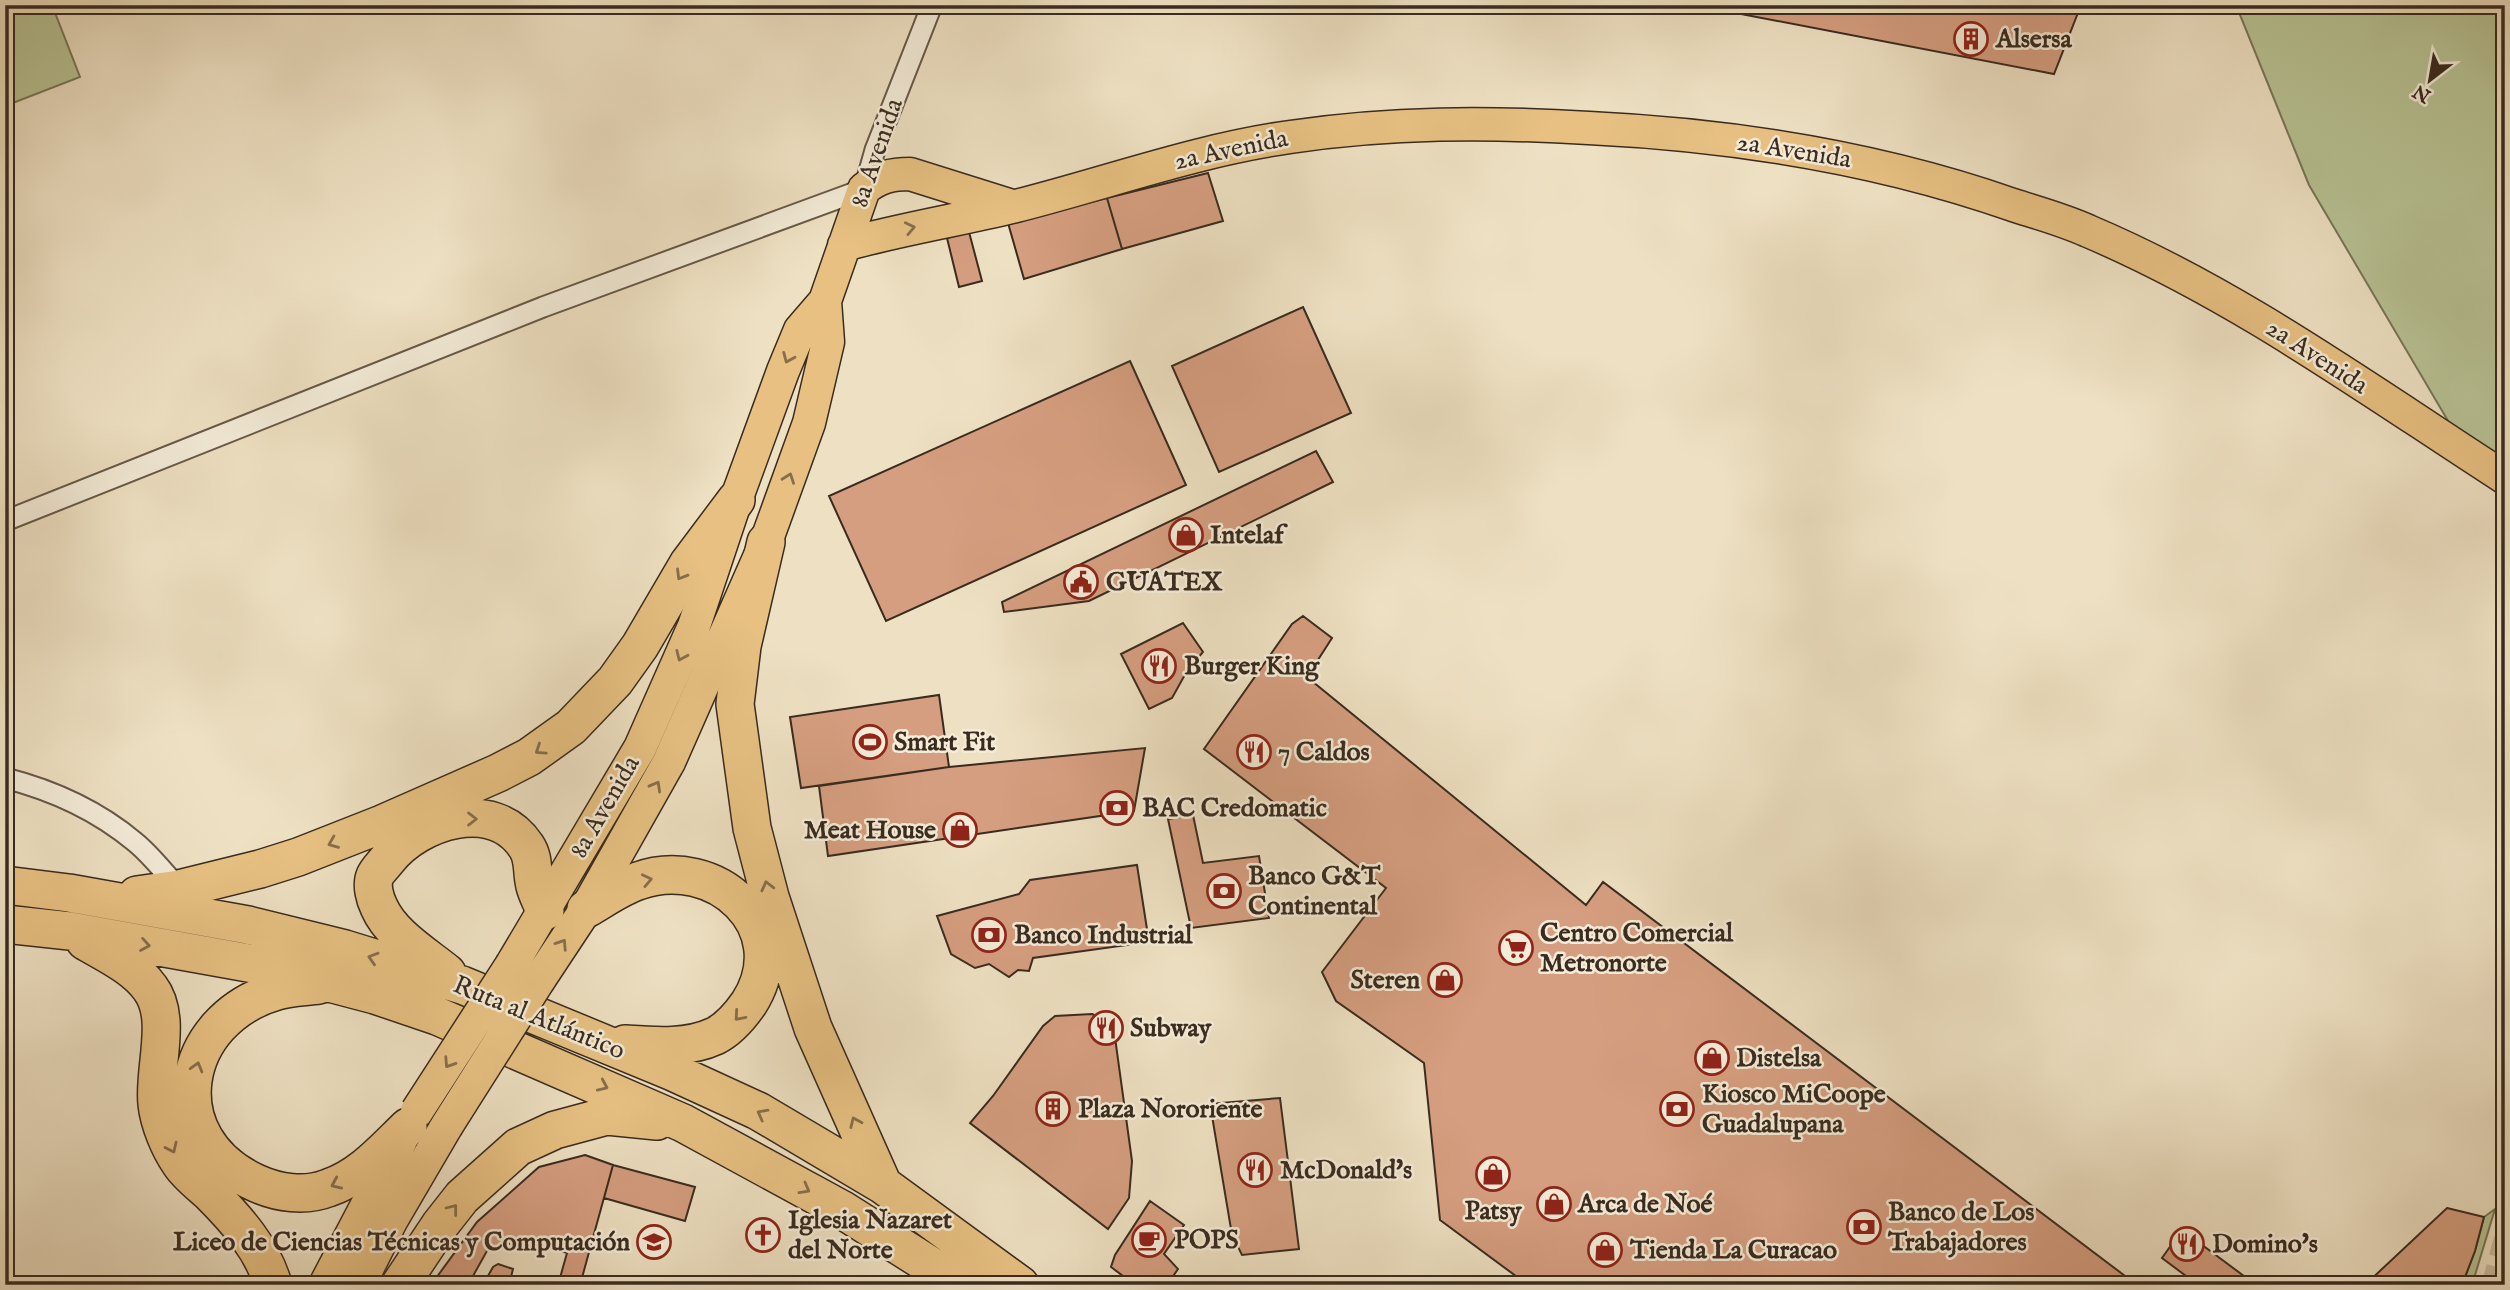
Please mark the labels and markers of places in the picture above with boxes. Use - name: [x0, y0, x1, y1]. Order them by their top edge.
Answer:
- building icon: Alsersa: [1952, 20, 1990, 58]
- place label: Alsersa: [1995, 23, 2072, 56]
- shop icon: Intelaf: [1167, 516, 1205, 554]
- place label: Intelaf: [1210, 519, 1288, 552]
- public building icon: GUATEX: [1062, 563, 1100, 601]
- place label: GUATEX: [1106, 566, 1223, 599]
- restaurant icon: Burger King: [1140, 647, 1178, 685]
- place label: Burger King: [1184, 650, 1320, 683]
- sports icon: Smart Fit: [851, 723, 889, 761]
- place label: Smart Fit: [894, 726, 995, 759]
- restaurant icon: 7 Caldos: [1235, 733, 1273, 771]
- place label: 7 Caldos: [1278, 736, 1370, 769]
- bank icon: BAC Credomatic: [1098, 789, 1136, 827]
- place label: BAC Credomatic: [1142, 792, 1327, 825]
- shop icon: Meat House: [941, 811, 979, 849]
- place label: Meat House: [804, 814, 936, 847]
- place label: Banco G&T Continental: [1248, 860, 1381, 923]
- bank icon: Banco G&T Continental: [1205, 872, 1243, 910]
- bank icon: Banco Industrial: [970, 916, 1008, 954]
- place label: Centro Comercial Metronorte: [1540, 917, 1734, 980]
- place label: Banco Industrial: [1014, 919, 1193, 952]
- supermarket icon: Centro Comercial Metronorte: [1497, 929, 1535, 967]
- shop icon: Steren: [1426, 961, 1464, 999]
- place label: Steren: [1350, 964, 1420, 997]
- restaurant icon: Subway: [1087, 1009, 1125, 1047]
- place label: Subway: [1130, 1012, 1212, 1045]
- shop icon: Distelsa: [1693, 1039, 1731, 1077]
- place label: Distelsa: [1736, 1042, 1822, 1075]
- place label: Kiosco MiCoope Guadalupana: [1702, 1078, 1886, 1141]
- building icon: Plaza Nororiente: [1034, 1090, 1072, 1128]
- bank icon: Kiosco MiCoope Guadalupana: [1658, 1090, 1696, 1128]
- place label: Plaza Nororiente: [1078, 1093, 1263, 1126]
- restaurant icon: McDonald's: [1236, 1151, 1274, 1189]
- place label: McDonald's: [1280, 1154, 1412, 1187]
- shop icon: Patsy: [1474, 1155, 1512, 1193]
- shop icon: Arca de Noé: [1535, 1185, 1573, 1223]
- place label: Arca de Noé: [1577, 1188, 1712, 1221]
- place label: Patsy: [1465, 1195, 1523, 1228]
- place label: Banco de Los Trabajadores: [1887, 1196, 2035, 1259]
- place label: Iglesia Nazaret del Norte: [788, 1204, 952, 1267]
- bank icon: Banco de Los Trabajadores: [1845, 1208, 1883, 1246]
- church icon: Iglesia Nazaret del Norte: [744, 1216, 782, 1254]
- cafe icon: POPS: [1130, 1221, 1168, 1259]
- school or university icon: Liceo de Ciencias Técnicas y Computación: [635, 1223, 673, 1261]
- place label: POPS: [1174, 1224, 1239, 1257]
- restaurant icon: Domino's: [2168, 1225, 2206, 1263]
- place label: Liceo de Ciencias Técnicas y Computación: [173, 1226, 630, 1259]
- place label: Domino's: [2212, 1228, 2318, 1261]
- shop icon: Tienda La Curacao: [1586, 1231, 1624, 1269]
- place label: Tienda La Curacao: [1629, 1234, 1837, 1267]

